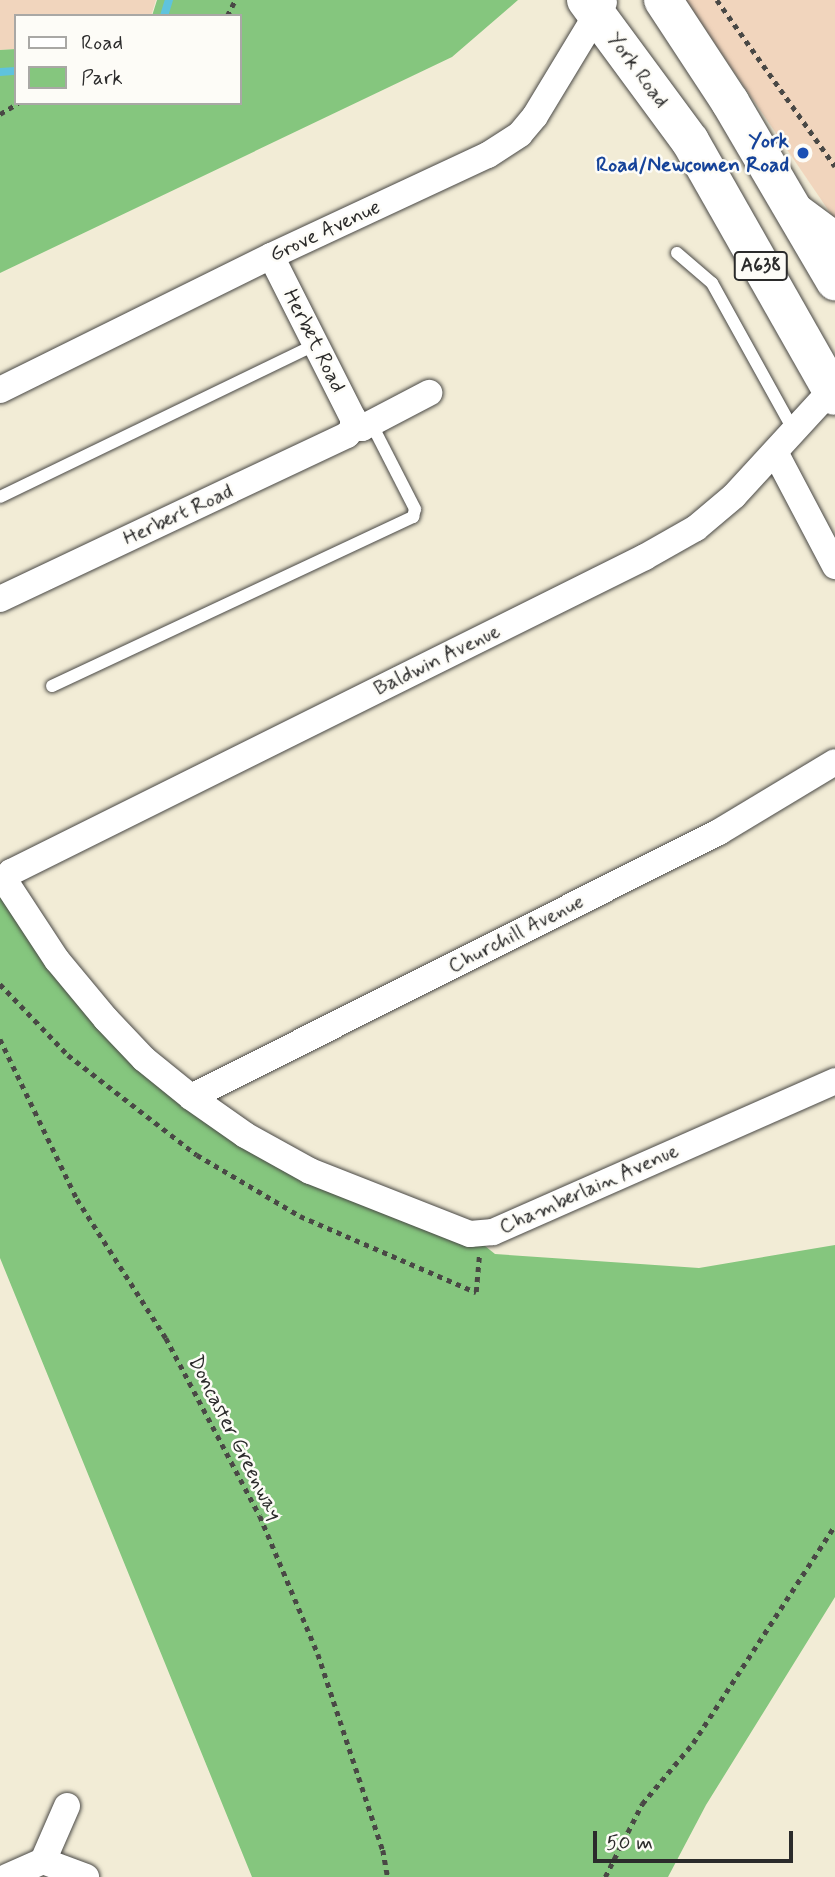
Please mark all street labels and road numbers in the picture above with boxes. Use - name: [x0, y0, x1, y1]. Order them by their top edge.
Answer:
- street label: York Road: [602, 27, 674, 113]
- street label: Grove Avenue: [265, 194, 385, 268]
- road number: A638: [733, 250, 789, 282]
- street label: Herbet Road: [277, 285, 351, 397]
- street label: Herbert Road: [120, 479, 236, 551]
- street label: Baldwin Avenue: [367, 617, 507, 703]
- street label: Churchill Avenue: [442, 888, 590, 980]
- street label: Chamberlain Avenue: [494, 1137, 684, 1241]
- street label: Doncaster Greenway: [181, 1348, 289, 1528]

